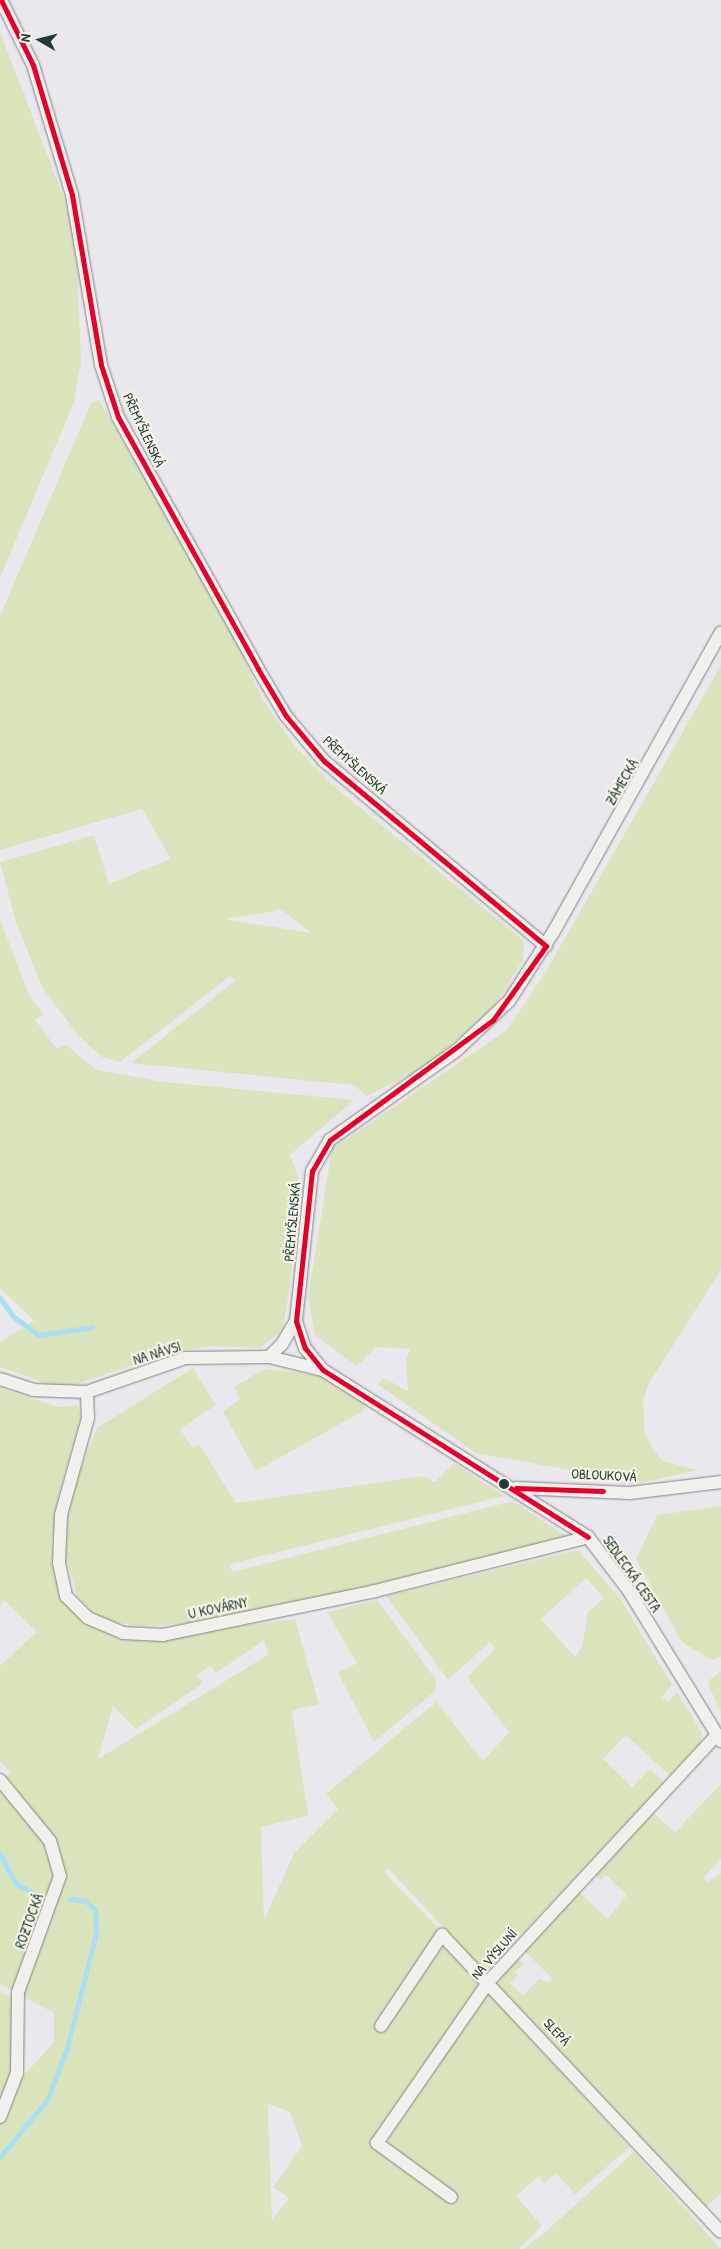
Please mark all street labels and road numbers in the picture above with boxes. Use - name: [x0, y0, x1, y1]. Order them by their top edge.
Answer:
- street label: PŘEMYŠLENSKÁ: [120, 390, 168, 470]
- street label: PŘEMYŠLENSKÁ: [320, 732, 390, 798]
- street label: ZÁMECKÁ: [602, 756, 642, 808]
- street label: PŘEMYŠLENSKÁ: [280, 1182, 304, 1262]
- street label: NA NÁVSI: [131, 1338, 183, 1368]
- street label: OBLOUKOVÁ: [571, 1465, 637, 1485]
- street label: SEDLECKÁ CESTA: [599, 1533, 665, 1615]
- street label: U KOVÁRNY: [187, 1593, 249, 1623]
- street label: ROZTOCKÁ: [11, 1891, 47, 1951]
- street label: NA VÝSLUNÍ: [467, 1925, 521, 1983]
- street label: SLEPÁ: [540, 2015, 574, 2049]

